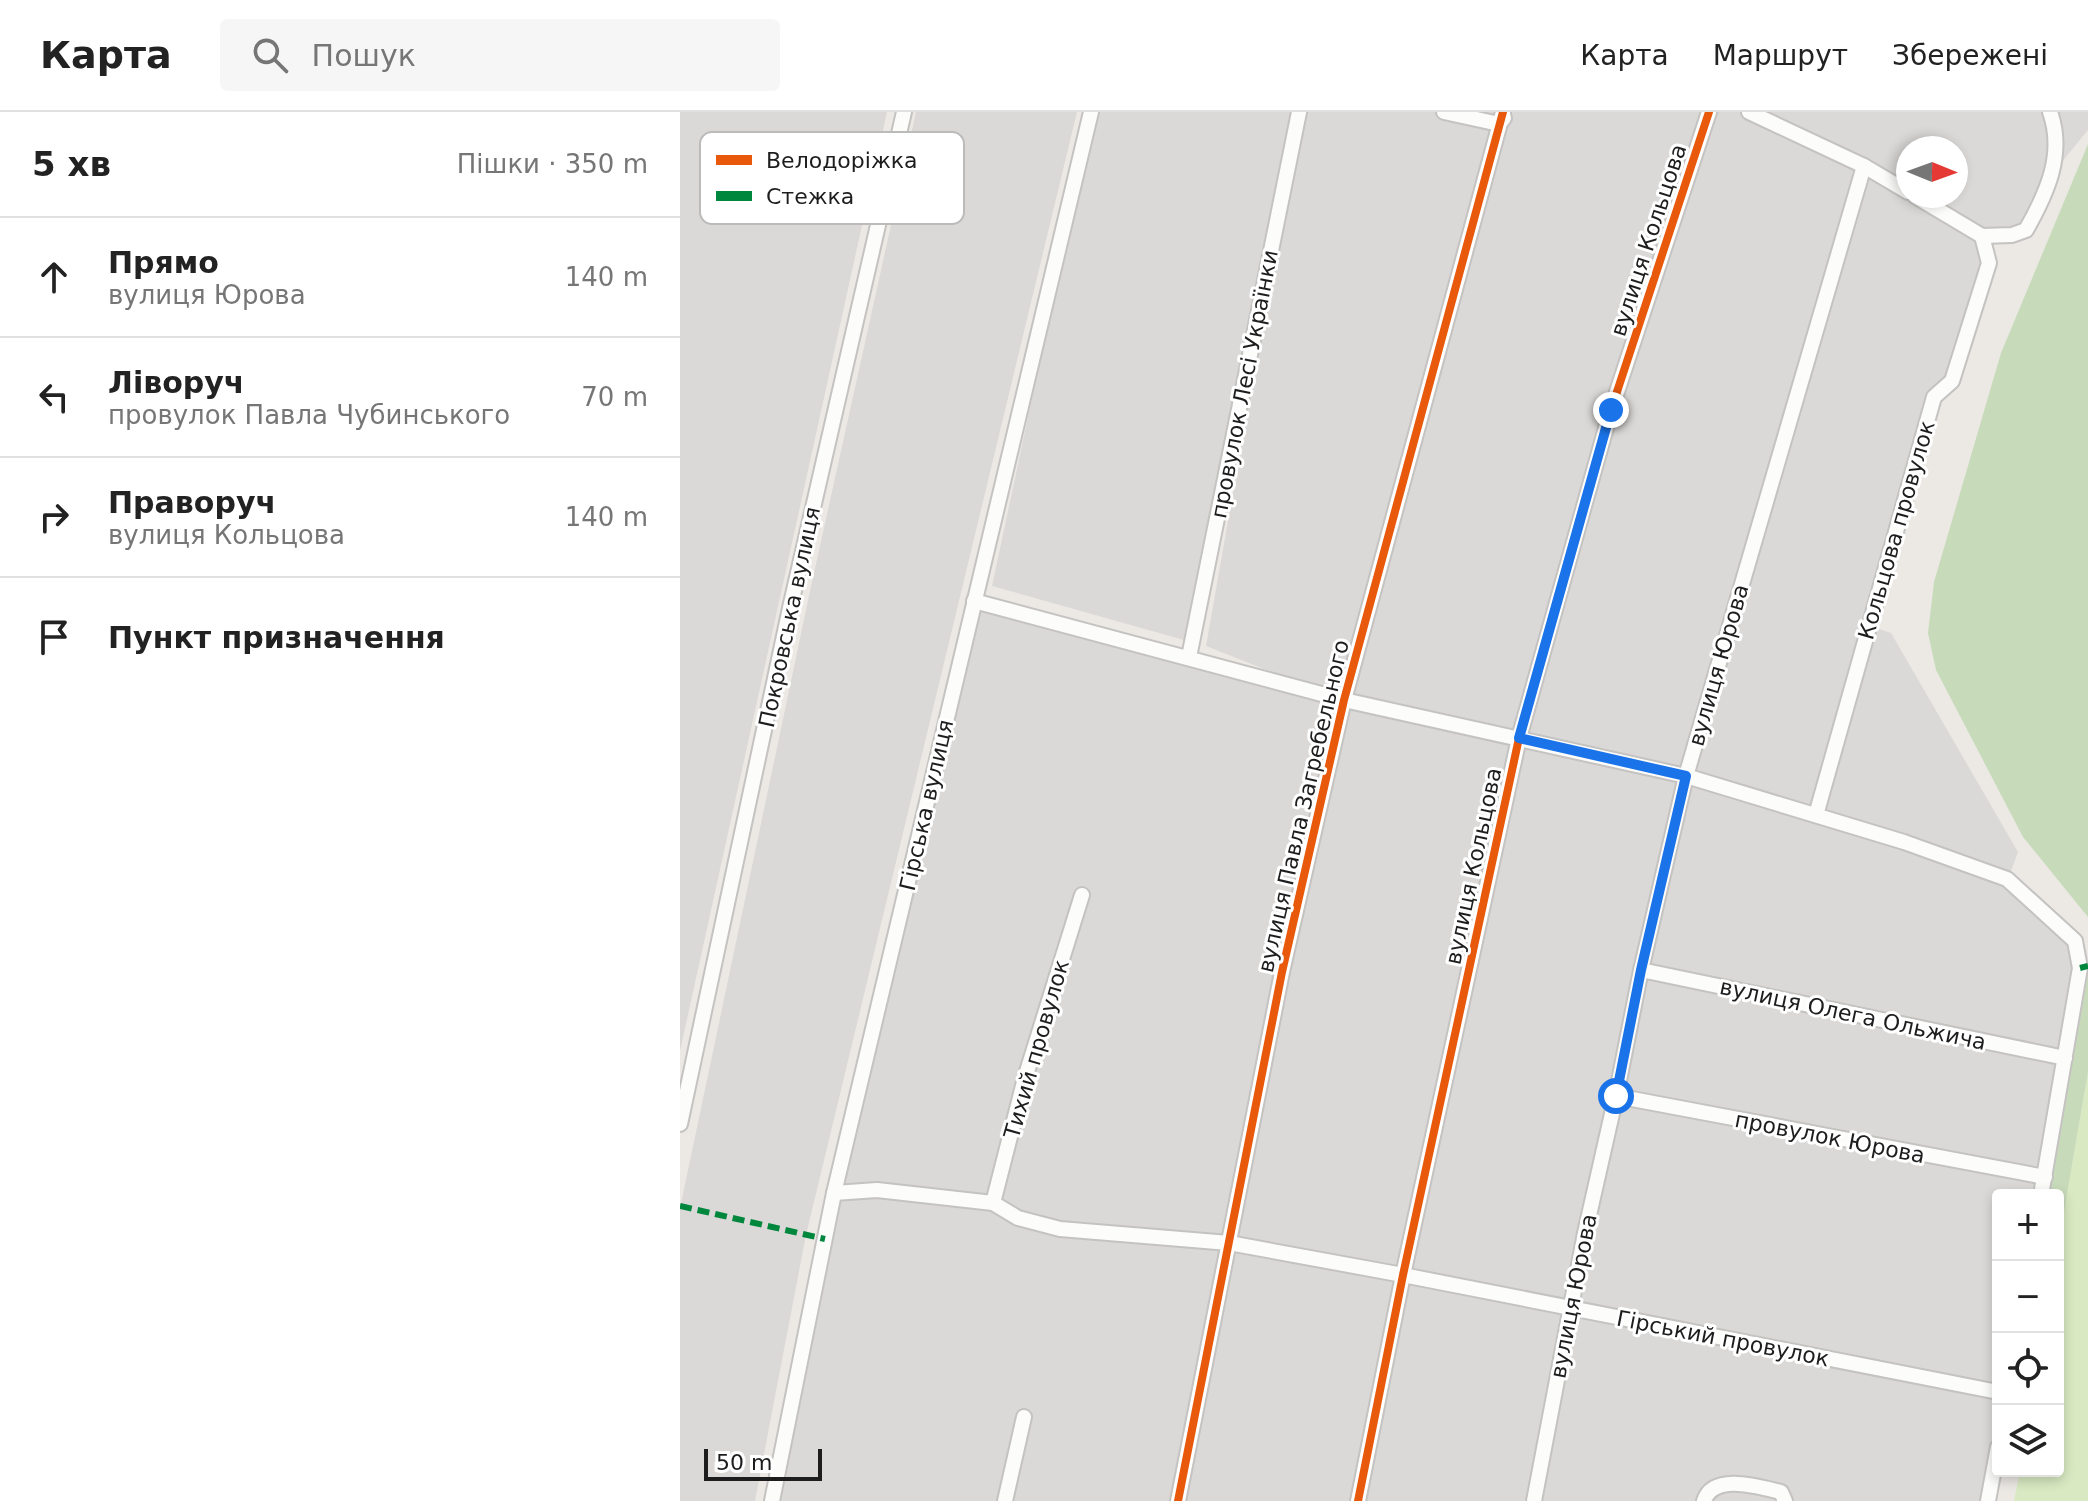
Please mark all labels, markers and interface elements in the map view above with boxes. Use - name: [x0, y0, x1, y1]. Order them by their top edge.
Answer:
- search box: [220, 19, 780, 91]
- text: Карта: [40, 33, 172, 77]
- icon: search: [248, 33, 292, 77]
- text: Пошук: [312, 38, 416, 73]
- text: Карта: [1580, 39, 1669, 72]
- text: Маршрут: [1713, 39, 1848, 72]
- text: Збережені: [1892, 39, 2048, 72]
- legend: [700, 132, 964, 224]
- north arrow: [1896, 136, 1968, 208]
- street label: вулиця Кольцова: [1606, 141, 1691, 339]
- text: 5 хв: [32, 144, 111, 184]
- text: Велодоріжка: [766, 148, 918, 173]
- text: Пішки · 350 m: [457, 149, 648, 179]
- text: Стежка: [766, 184, 854, 209]
- text: Прямо: [108, 245, 219, 280]
- street label: провулок Лесі Українки: [1206, 248, 1283, 521]
- icon: ahead: [32, 255, 76, 299]
- text: 140 m: [565, 262, 648, 292]
- text: вулиця Юрова: [108, 280, 306, 310]
- text: Ліворуч: [108, 365, 244, 400]
- icon: left: [32, 375, 76, 419]
- text: 70 m: [581, 382, 648, 412]
- route end: [1593, 392, 1629, 428]
- text: провулок Павла Чубинського: [108, 400, 510, 430]
- street label: Кольцова провулок: [1853, 418, 1940, 642]
- text: Праворуч: [108, 485, 276, 520]
- icon: right: [32, 495, 76, 539]
- text: 140 m: [565, 502, 648, 532]
- street label: Покровська вулиця: [754, 504, 825, 730]
- text: вулиця Кольцова: [108, 520, 345, 550]
- street label: вулиця Юрова: [1683, 581, 1754, 749]
- icon: arrive: [32, 615, 76, 659]
- text: Пункт призначення: [108, 620, 445, 655]
- street label: вулиця Павла Загребельного: [1253, 637, 1354, 975]
- street label: Гірська вулиця: [895, 717, 958, 893]
- street label: вулиця Кольцова: [1440, 765, 1507, 967]
- street label: Тихий провулок: [999, 957, 1074, 1142]
- street label: вулиця Олега Ольжича: [1718, 974, 1988, 1055]
- route start: [1598, 1078, 1634, 1114]
- street label: провулок Юрова: [1733, 1107, 1927, 1168]
- map controls: [1992, 1189, 2064, 1477]
- button: +: [1992, 1189, 2064, 1261]
- street label: вулиця Юрова: [1545, 1212, 1602, 1381]
- button: −: [1992, 1261, 2064, 1333]
- street label: Гірський провулок: [1614, 1306, 1831, 1371]
- button: locate: [1992, 1333, 2064, 1405]
- button: layers: [1992, 1405, 2064, 1477]
- scale bar: [704, 1445, 822, 1481]
- text: 50 m: [716, 1450, 772, 1475]

